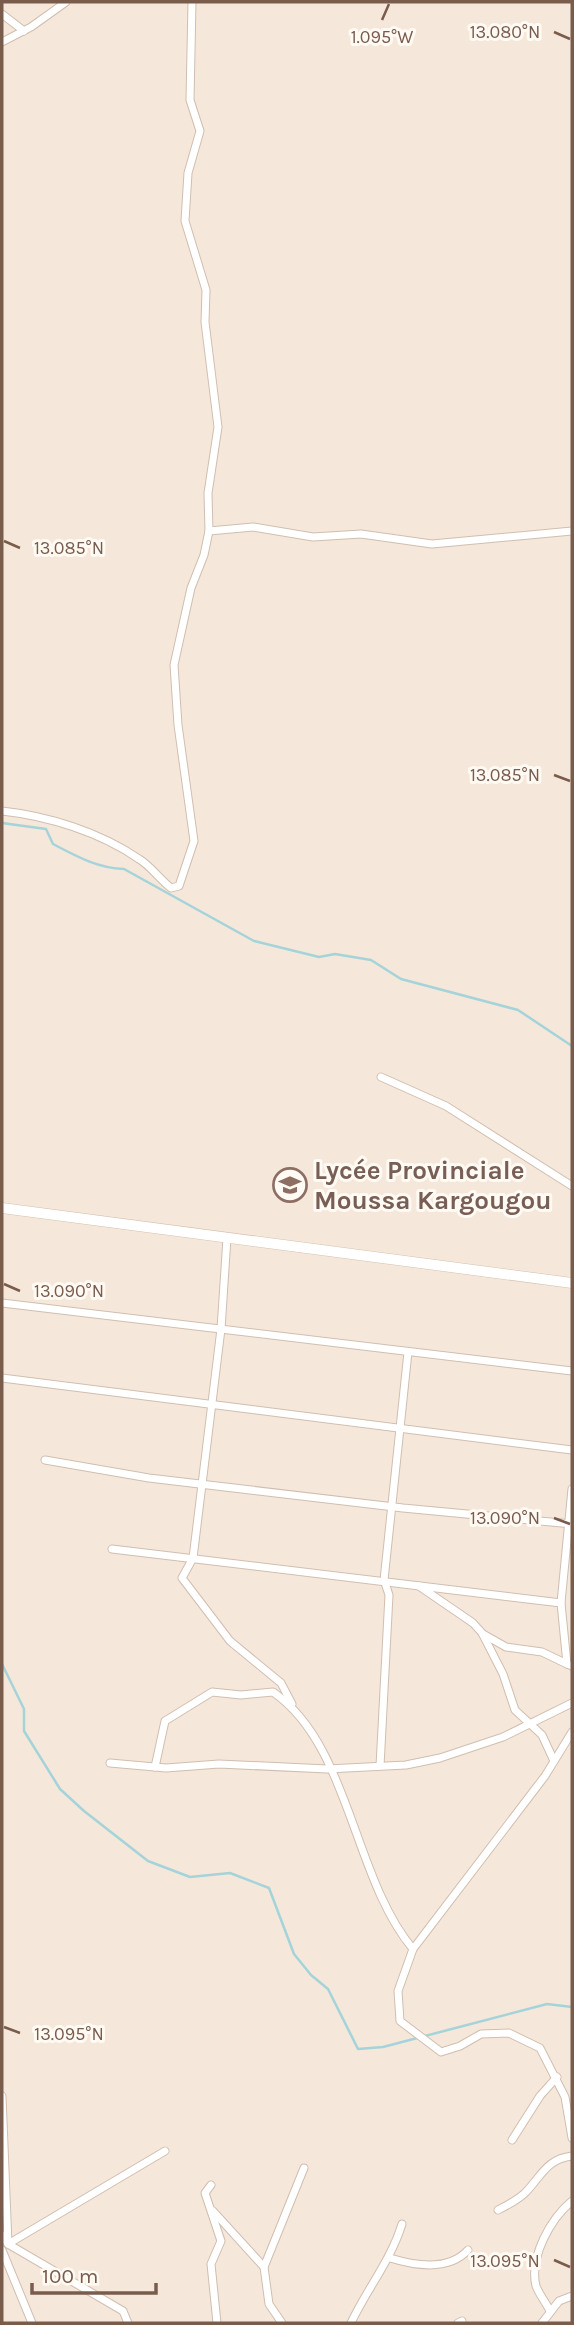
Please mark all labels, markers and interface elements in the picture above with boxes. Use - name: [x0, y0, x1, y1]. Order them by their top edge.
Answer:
- text: 13.080°N: [470, 21, 540, 43]
- text: 1.095°W: [351, 26, 413, 48]
- text: 13.085°N: [34, 537, 104, 559]
- text: 13.085°N: [470, 764, 540, 786]
- place label: Lycée Provinciale Moussa Kargougou: [314, 1155, 552, 1216]
- school or university icon: Lycée Provinciale Moussa Kargougou: [271, 1166, 309, 1204]
- text: 13.090°N: [34, 1280, 104, 1302]
- text: 13.090°N: [470, 1507, 540, 1529]
- text: 13.095°N: [34, 2023, 104, 2045]
- text: 13.095°N: [470, 2250, 540, 2272]
- scale bar: [32, 2252, 156, 2296]
- text: 100 m: [42, 2264, 99, 2288]

